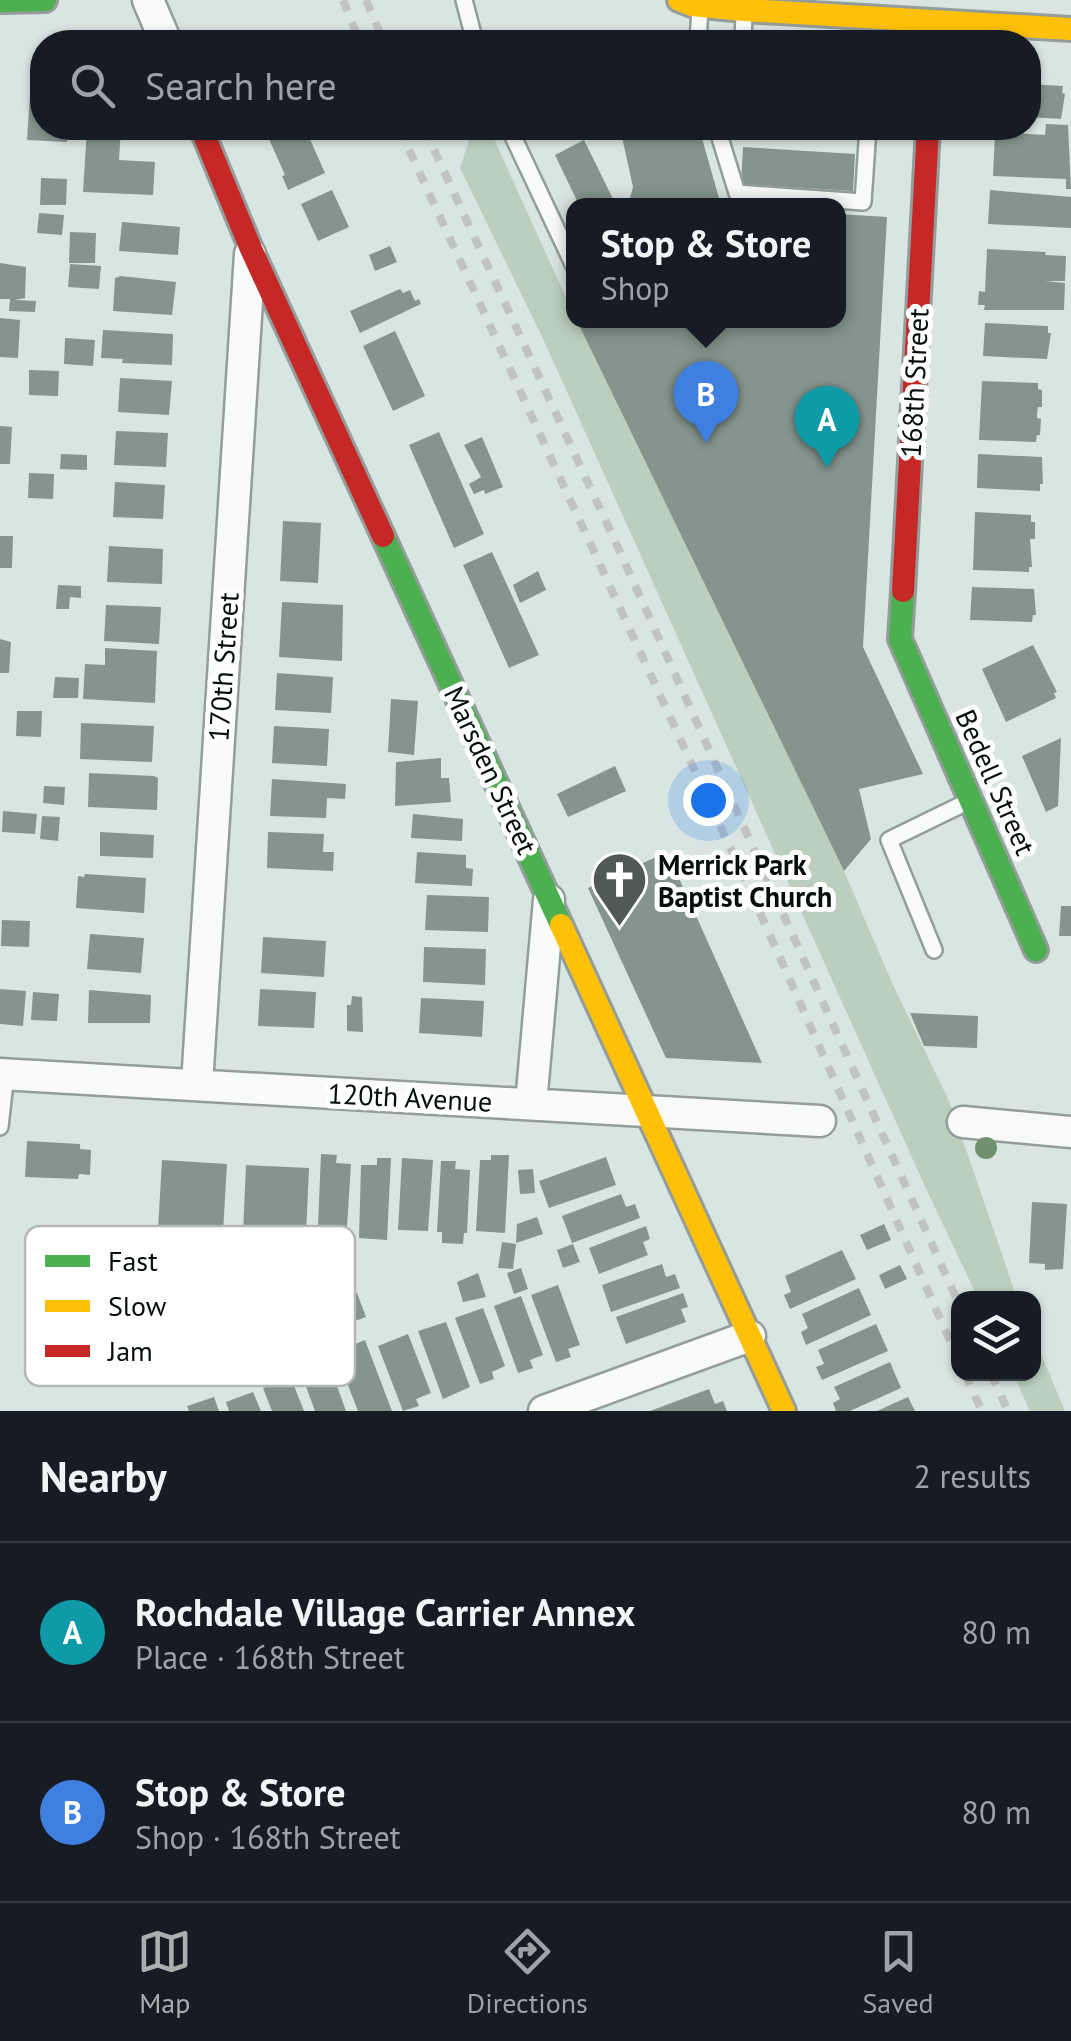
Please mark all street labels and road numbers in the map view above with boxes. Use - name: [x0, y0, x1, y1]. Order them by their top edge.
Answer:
- street label: 168th Street: [892, 307, 936, 459]
- street label: 170th Street: [199, 591, 247, 743]
- street label: Marsden Street: [436, 680, 546, 860]
- street label: Bedell Street: [948, 704, 1045, 861]
- street label: 120th Avenue: [327, 1074, 493, 1120]

